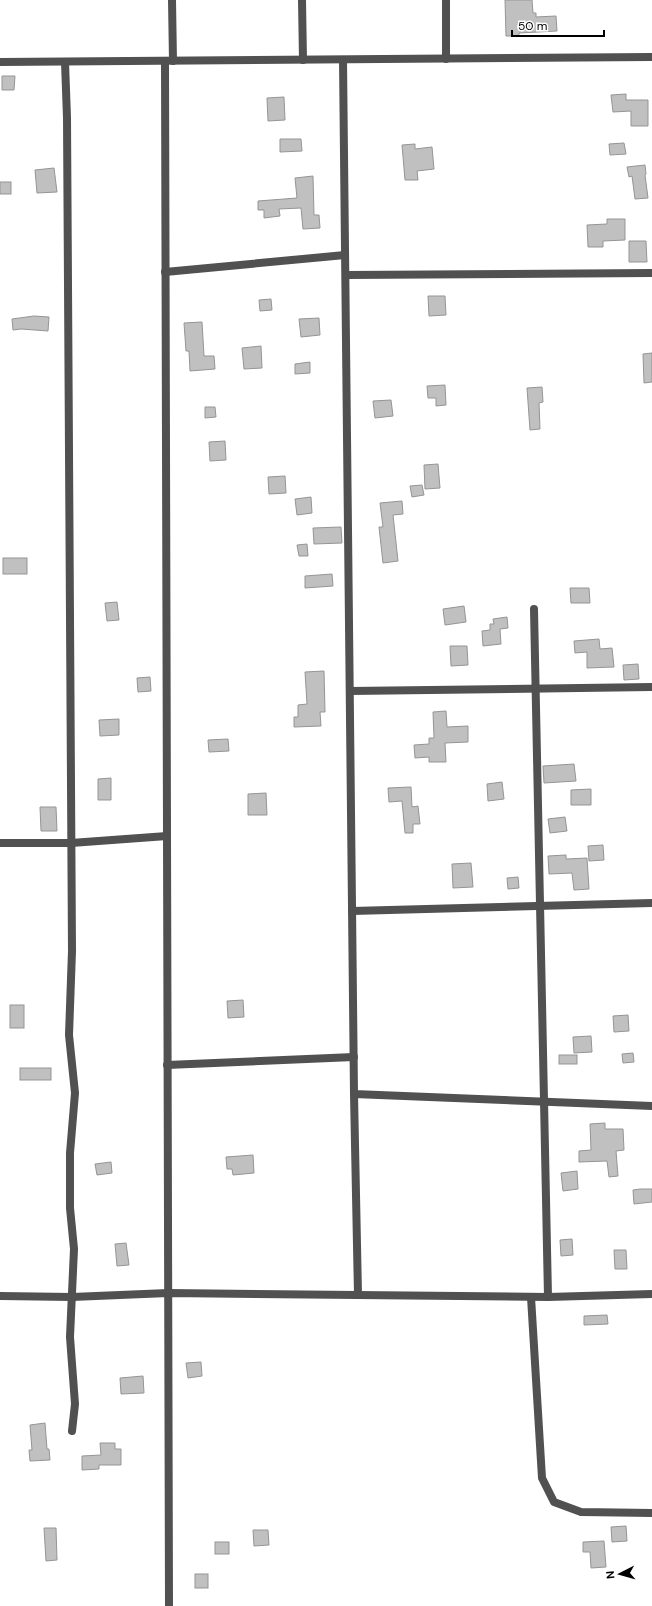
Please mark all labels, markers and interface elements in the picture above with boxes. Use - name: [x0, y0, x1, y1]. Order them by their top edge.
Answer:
- scale bar: [512, 12, 604, 38]
- text: 50 m: [518, 18, 547, 34]
- north arrow: [600, 1554, 640, 1594]
- text: N: [603, 1570, 617, 1580]

